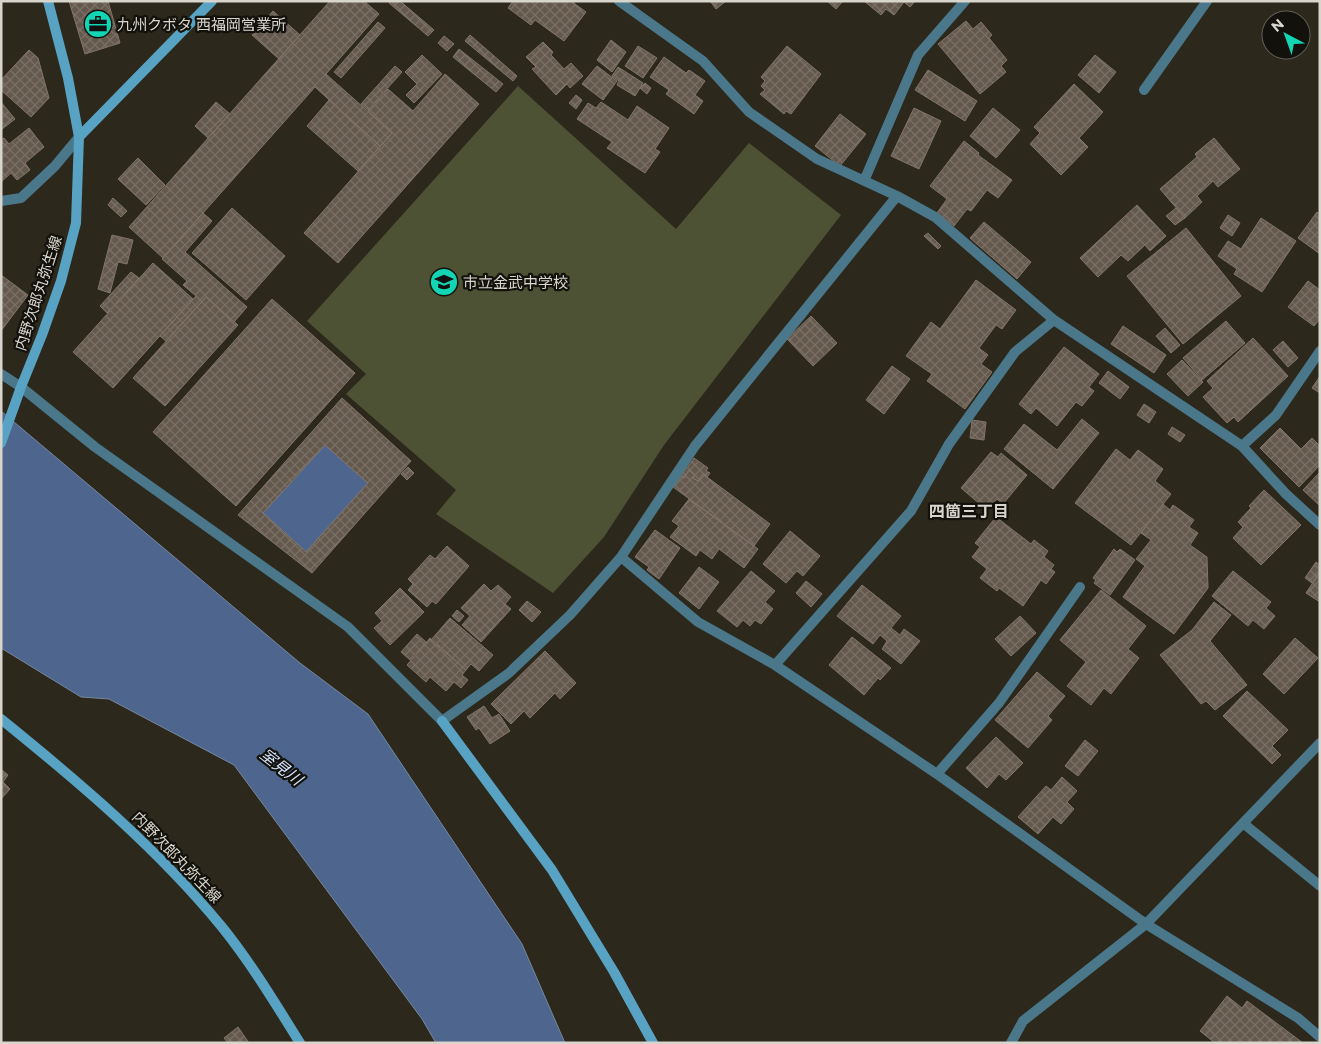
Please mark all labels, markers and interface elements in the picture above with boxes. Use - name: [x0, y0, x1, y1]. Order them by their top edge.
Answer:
- office icon: 九州クボタ 西福岡営業所: [83, 9, 113, 39]
- north arrow: [1261, 10, 1311, 60]
- place label: 九州クボタ 西福岡営業所: [117, 15, 286, 34]
- text: N: [1267, 15, 1288, 36]
- street label: 内野次郎丸弥生線: [10, 233, 66, 353]
- school or university icon: 市立金武中学校: [429, 267, 459, 297]
- place label: 市立金武中学校: [463, 273, 568, 292]
- district label: 四箇三丁目: [929, 502, 1009, 521]
- water label: 室見川: [256, 745, 307, 790]
- street label: 内野次郎丸弥生線: [128, 807, 226, 907]

